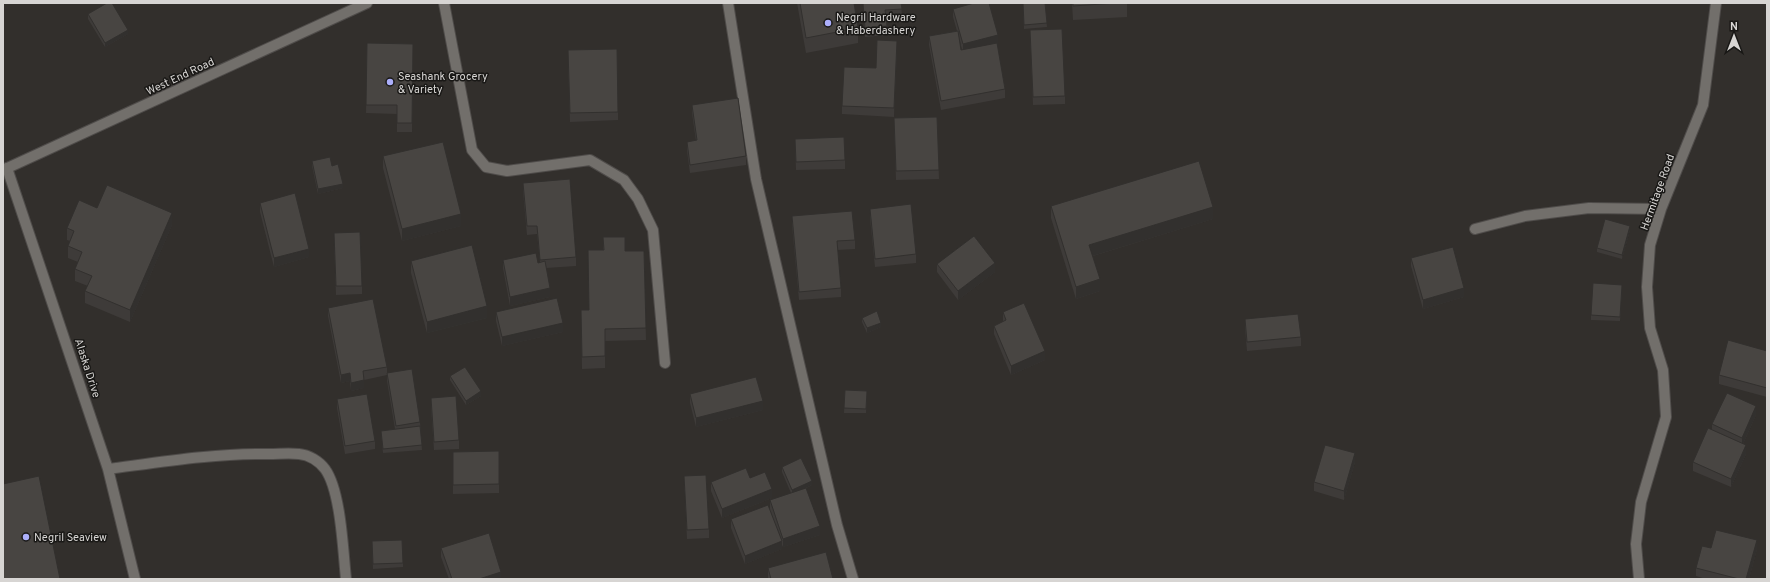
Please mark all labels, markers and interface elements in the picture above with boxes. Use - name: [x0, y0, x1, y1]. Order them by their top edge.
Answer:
- place label: Negril Hardware & Haberdashery: [836, 11, 916, 38]
- north arrow: [1714, 16, 1754, 56]
- marker: Negril Hardware & Haberdashery: [823, 18, 833, 28]
- text: N: [1730, 20, 1738, 34]
- street label: West End Road: [144, 55, 217, 99]
- place label: Seashank Grocery & Variety: [398, 70, 488, 97]
- marker: Seashank Grocery & Variety: [385, 77, 395, 87]
- street label: Hermitage Road: [1638, 152, 1678, 232]
- street label: Alaska Drive: [71, 337, 103, 400]
- place label: Negril Seaview: [34, 531, 107, 545]
- marker: Negril Seaview: [21, 532, 31, 542]

